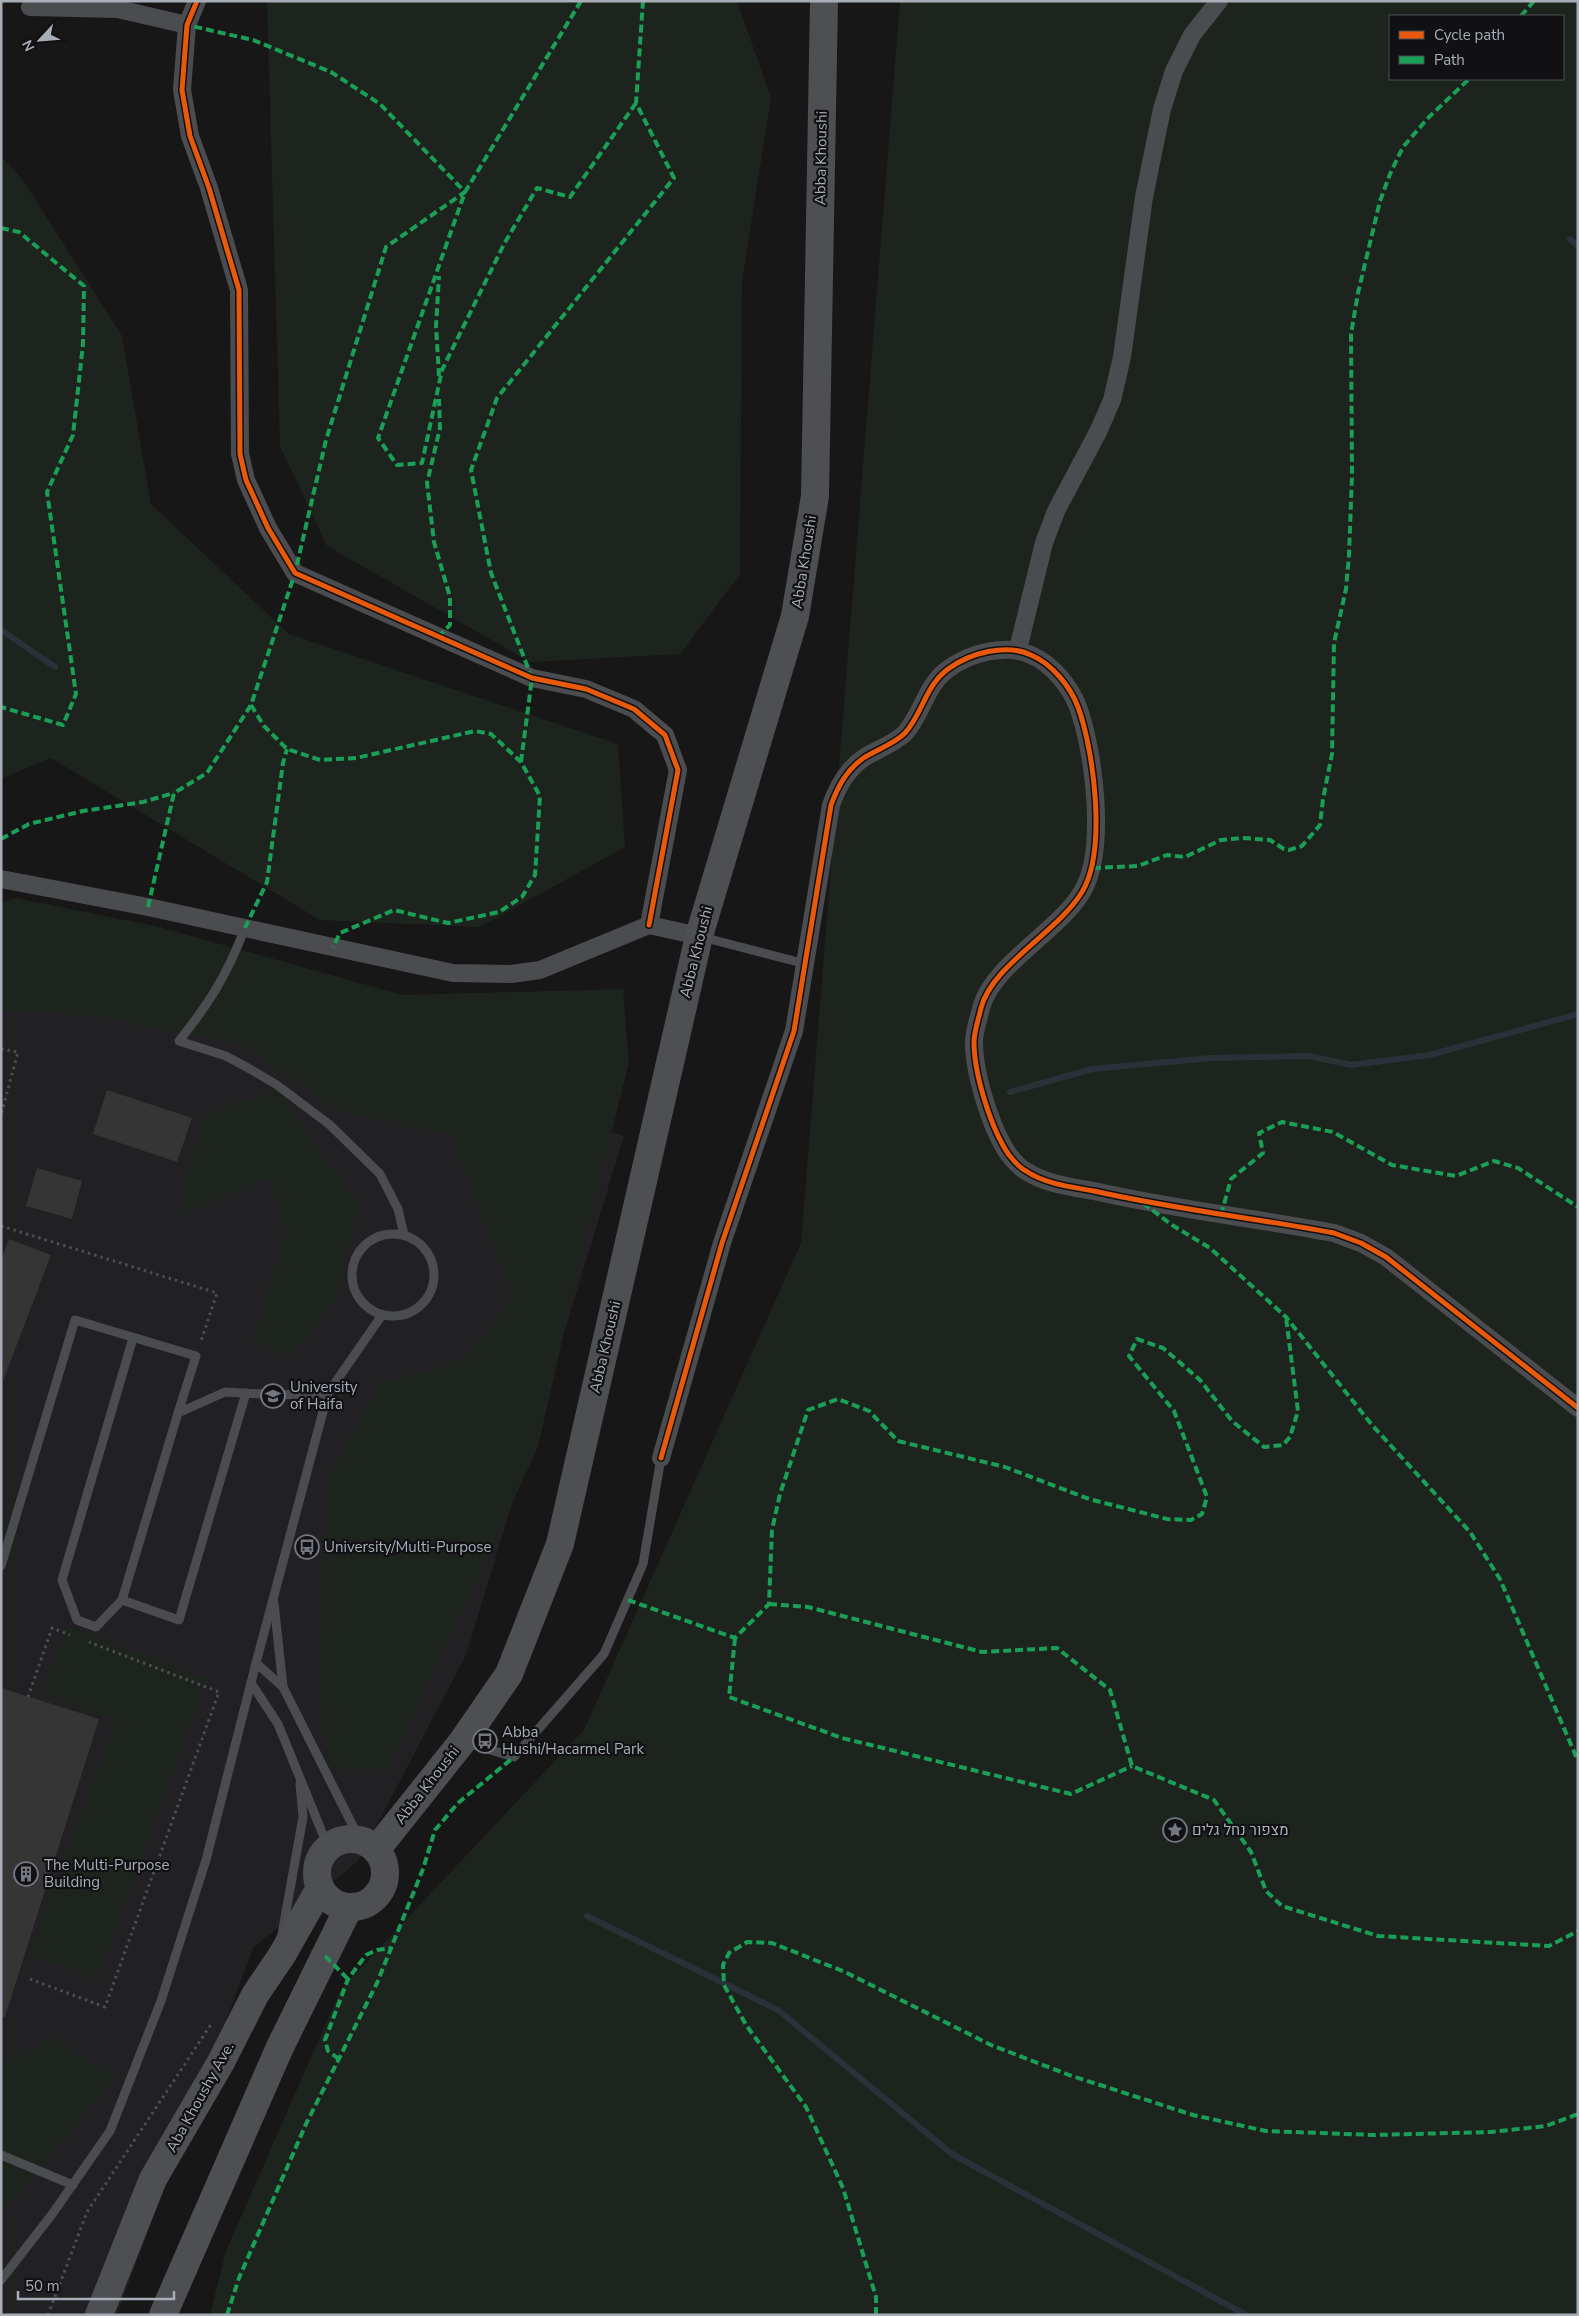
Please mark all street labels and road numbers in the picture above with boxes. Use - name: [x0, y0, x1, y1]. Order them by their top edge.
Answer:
- street label: Abba Khoushi: [810, 111, 832, 205]
- street label: Abba Khoushi: [787, 514, 821, 610]
- street label: Abba Khoushi: [675, 904, 717, 1000]
- street label: Abba Khoushi: [585, 1299, 625, 1395]
- street label: Abba Khoushi: [390, 1742, 464, 1828]
- street label: Aba Khoushy Ave.: [161, 2038, 239, 2156]

